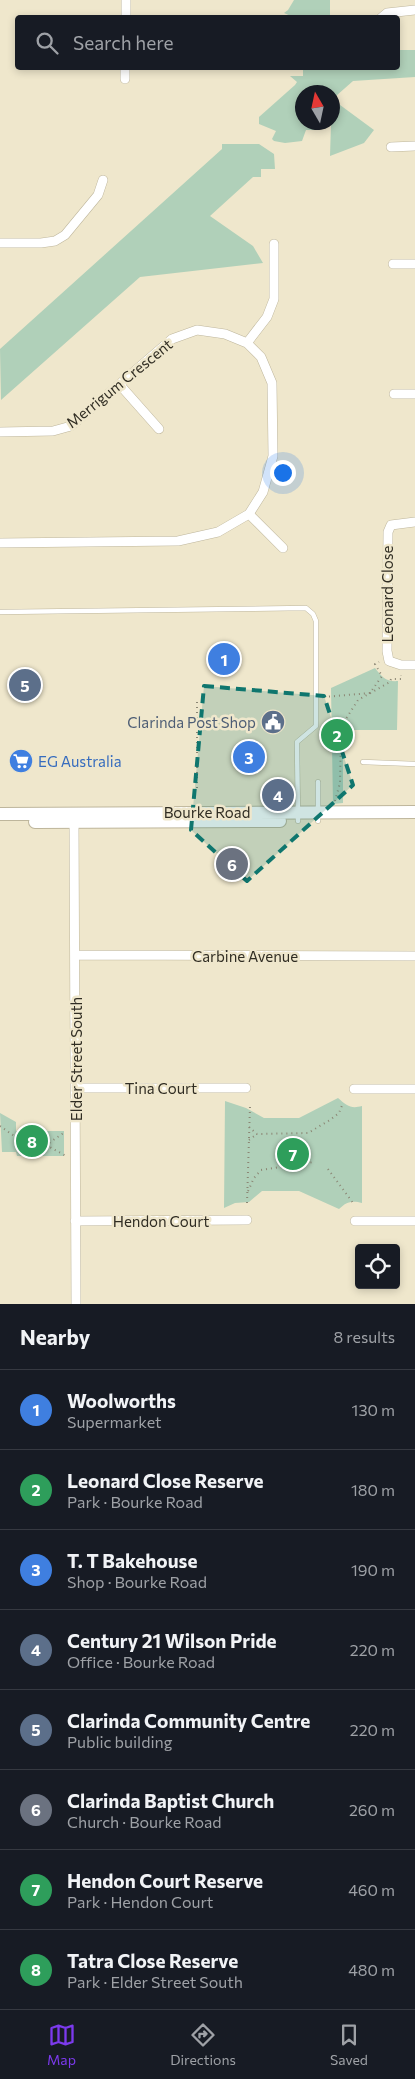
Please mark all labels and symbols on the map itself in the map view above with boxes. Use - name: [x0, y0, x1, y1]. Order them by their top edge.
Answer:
- north arrow: [295, 85, 340, 130]
- street label: Merrigum Crescent: [62, 335, 176, 431]
- your location: [270, 460, 296, 486]
- street label: Leonard Close: [378, 546, 396, 642]
- pin: 1: [208, 640, 240, 678]
- pin: 5: [9, 666, 41, 704]
- public building icon: Clarinda Post Shop: [260, 709, 286, 735]
- place label: Clarinda Post Shop: [127, 713, 256, 731]
- pin: 2: [321, 716, 353, 754]
- pin: 3: [233, 738, 265, 776]
- supermarket icon: EG Australia: [8, 748, 34, 774]
- place label: EG Australia: [38, 752, 121, 770]
- pin: 4: [262, 776, 294, 814]
- street label: Bourke Road: [164, 803, 250, 821]
- pin: 6: [216, 845, 248, 883]
- street label: Carbine Avenue: [192, 947, 298, 965]
- street label: Elder Street South: [67, 997, 85, 1121]
- street label: Tina Court: [125, 1079, 197, 1097]
- pin: 8: [16, 1122, 48, 1160]
- pin: 7: [277, 1135, 309, 1173]
- street label: Hendon Court: [113, 1212, 209, 1230]

